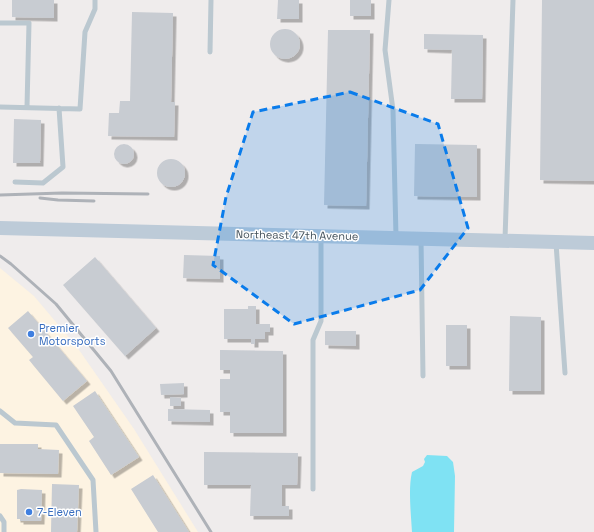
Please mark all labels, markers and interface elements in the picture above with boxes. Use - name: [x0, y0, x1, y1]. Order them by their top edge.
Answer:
- street label: Northeast 47th Avenue: [236, 227, 358, 243]
- place label: Premier Motorsports: [39, 321, 106, 348]
- marker: Premier Motorsports: [26, 329, 36, 339]
- place label: 7-Eleven: [37, 505, 82, 519]
- marker: 7-Eleven: [24, 507, 34, 517]

